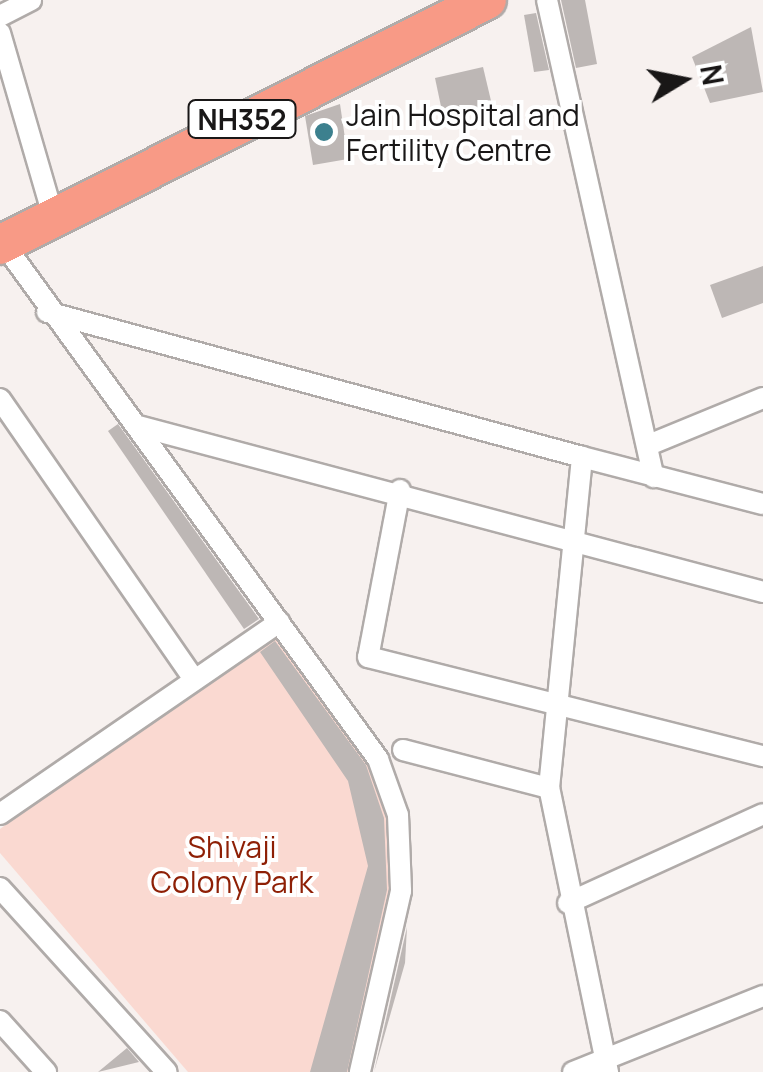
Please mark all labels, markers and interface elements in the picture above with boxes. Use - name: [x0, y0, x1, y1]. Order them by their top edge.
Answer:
- north arrow: [633, 30, 733, 130]
- text: N: [692, 62, 733, 88]
- road number: NH352: [187, 96, 297, 142]
- place label: Jain Hospital and Fertility Centre: [346, 97, 580, 168]
- marker: Jain Hospital and Fertility Centre: [311, 119, 337, 145]
- park label: Shivaji Colony Park: [151, 829, 313, 900]

